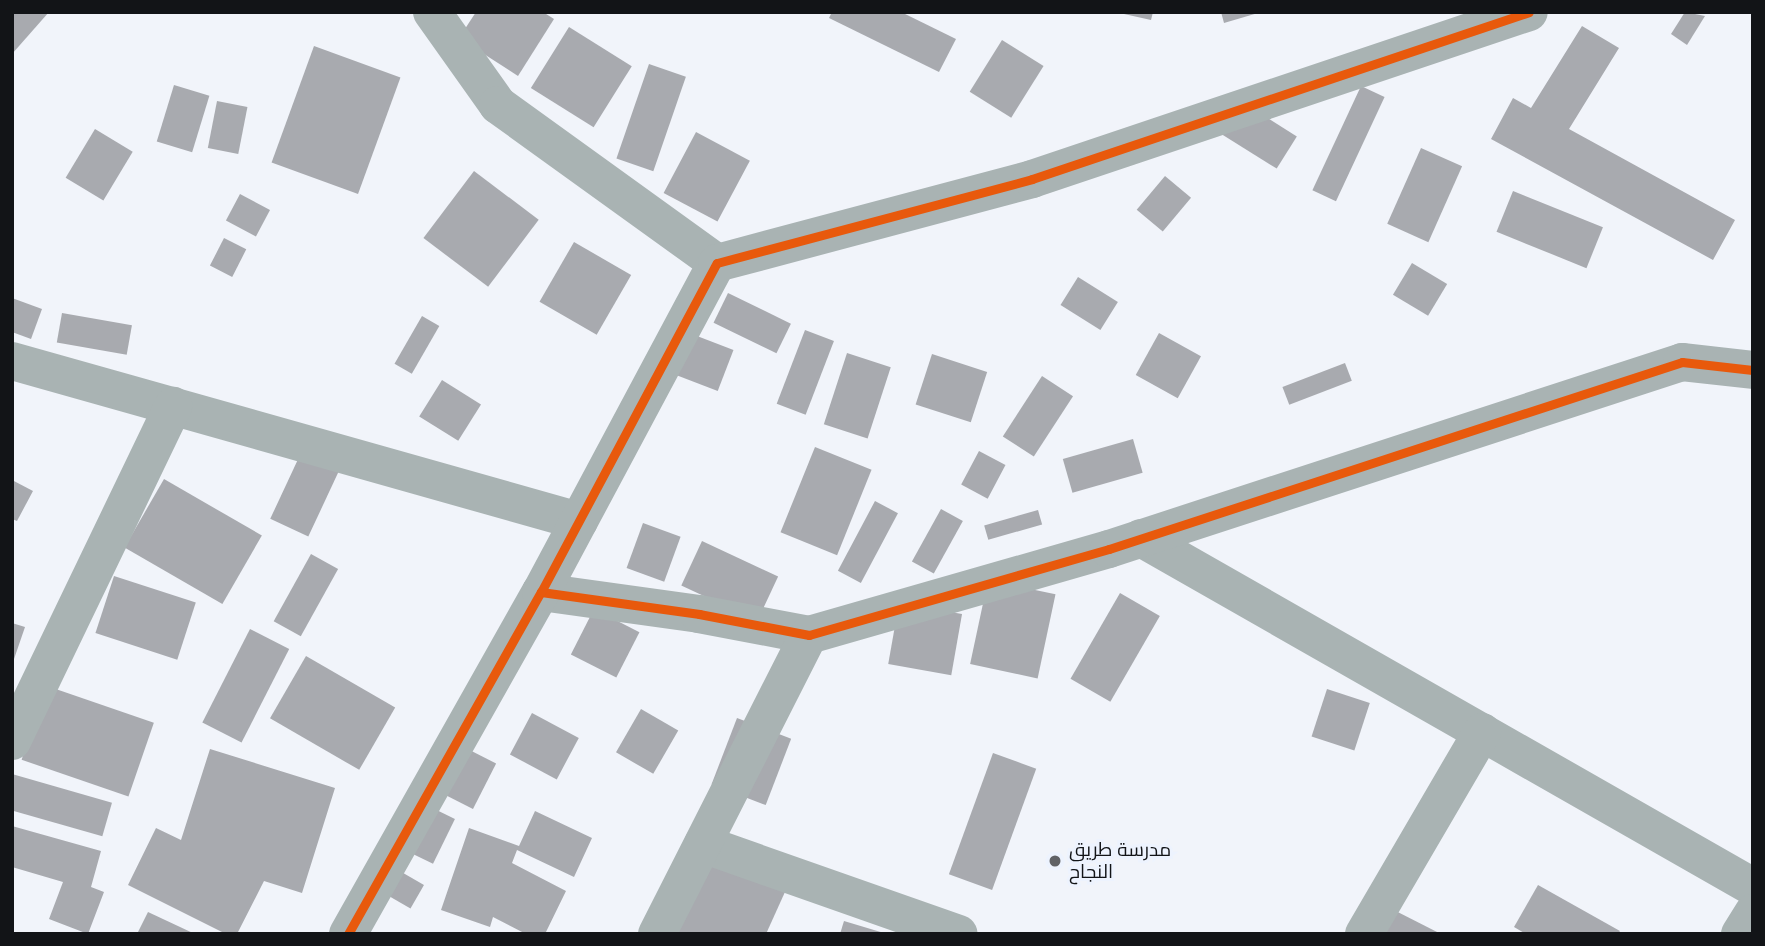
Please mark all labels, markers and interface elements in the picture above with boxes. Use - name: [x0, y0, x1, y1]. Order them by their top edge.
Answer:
- place label: مدرسة طريق النجاح: [1069, 839, 1171, 883]
- marker: مدرسة طريق النجاح: [1047, 853, 1063, 869]

